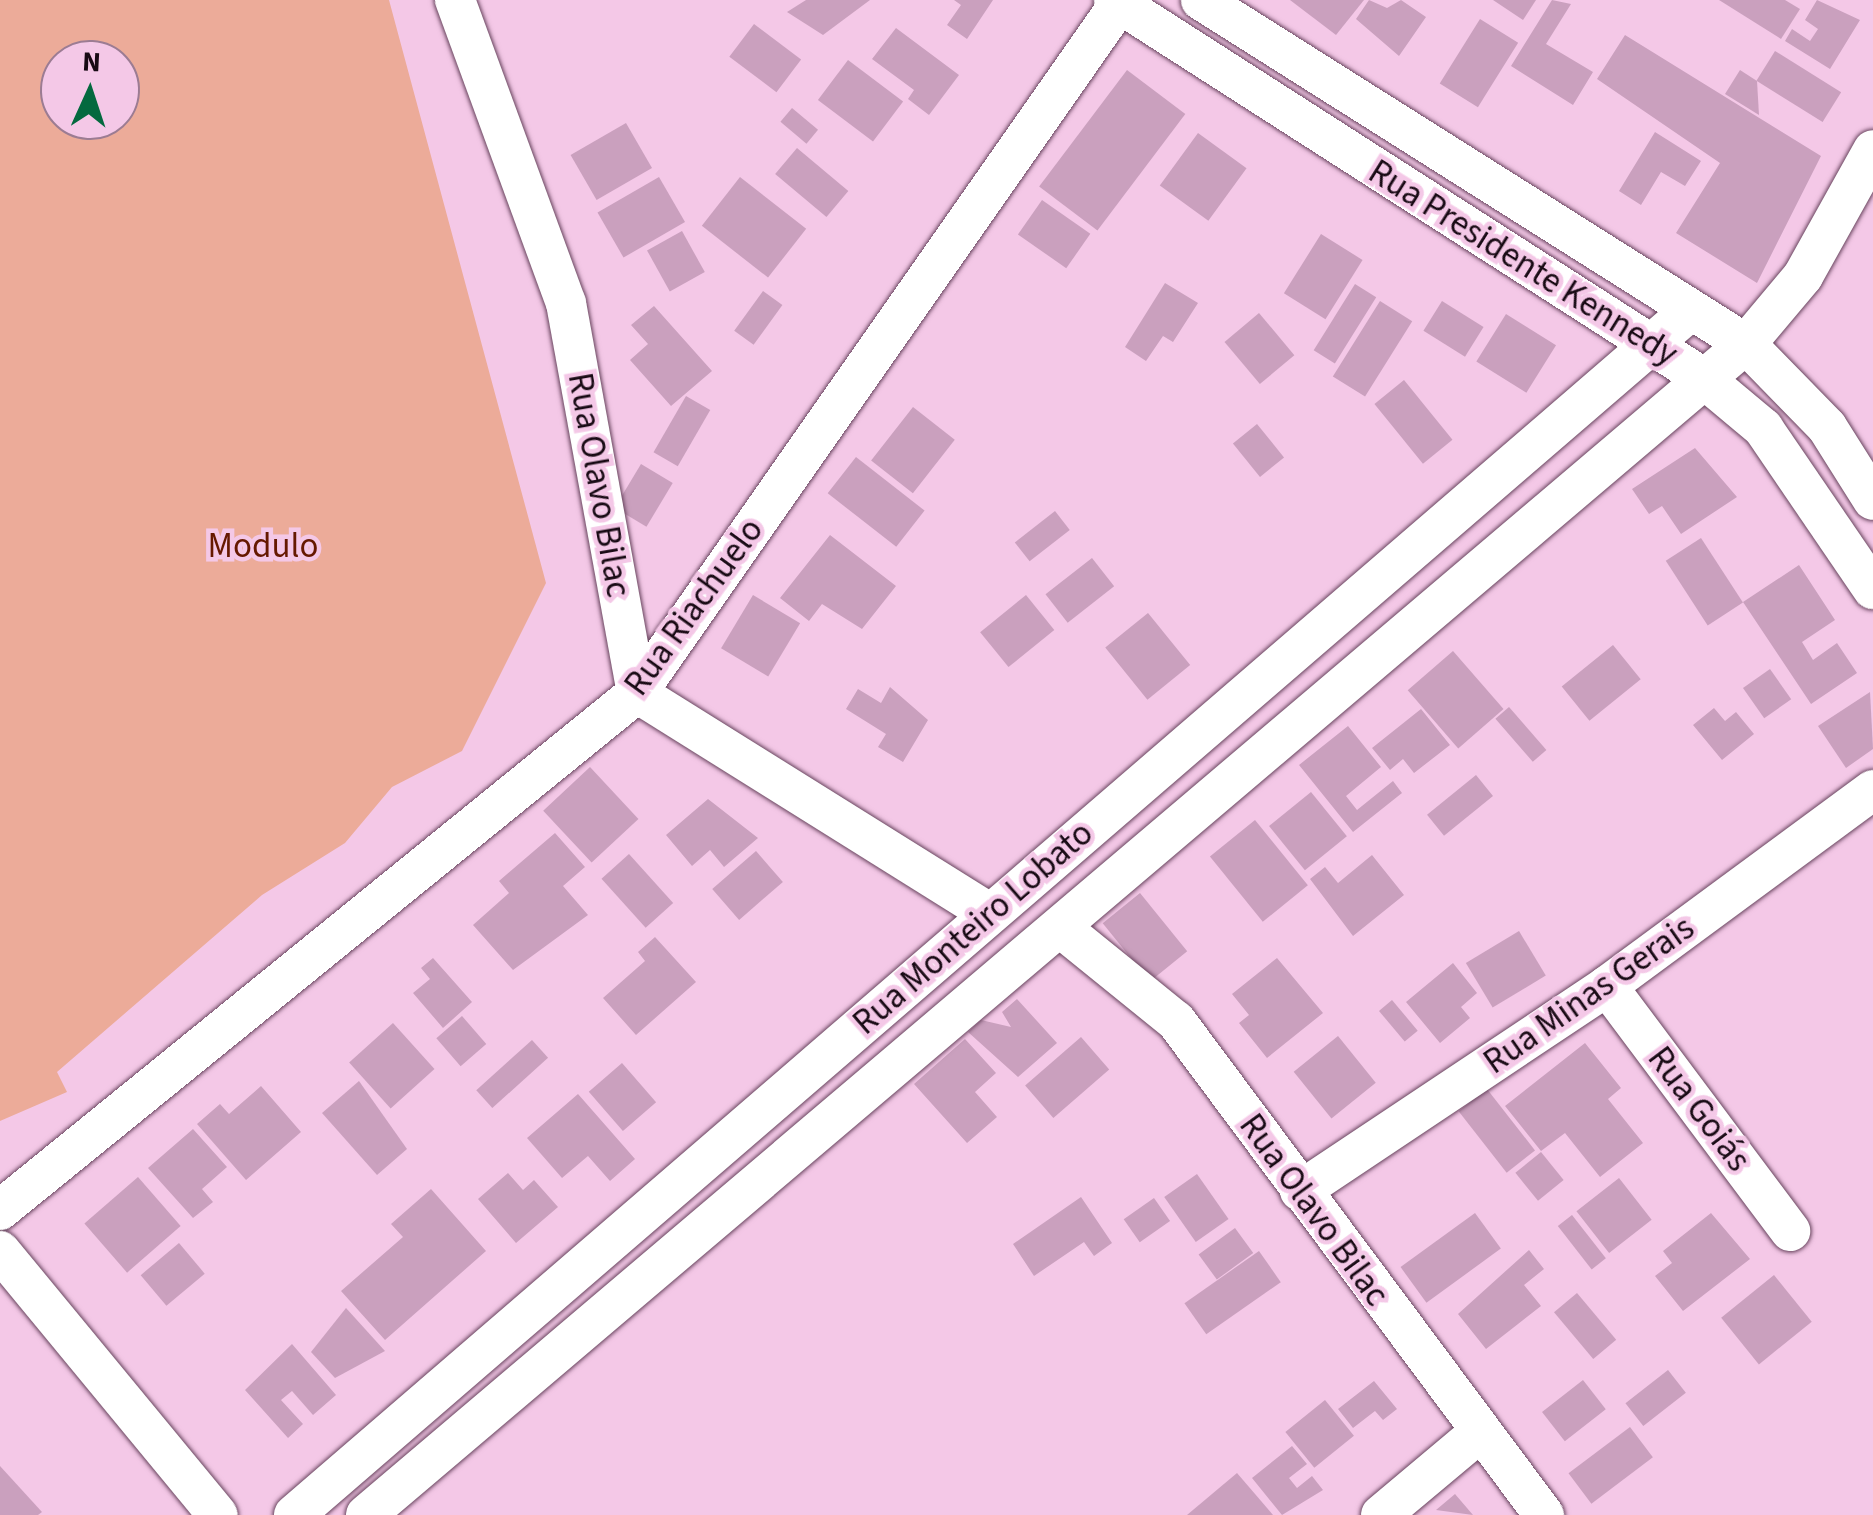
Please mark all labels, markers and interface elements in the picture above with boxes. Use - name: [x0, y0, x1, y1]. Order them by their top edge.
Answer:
- north arrow: [40, 40, 140, 140]
- text: N: [81, 42, 102, 82]
- street label: Rua Presidente Kennedy: [1361, 151, 1685, 375]
- street label: Rua Olavo Bilac: [559, 369, 639, 601]
- street label: Rua Riachuelo: [616, 510, 772, 704]
- park label: Modulo: [208, 525, 318, 567]
- street label: Rua Monteiro Lobato: [844, 812, 1102, 1044]
- street label: Rua Minas Gerais: [1476, 907, 1702, 1083]
- street label: Rua Goiás: [1639, 1038, 1759, 1180]
- street label: Rua Olavo Bilac: [1230, 1106, 1398, 1314]

